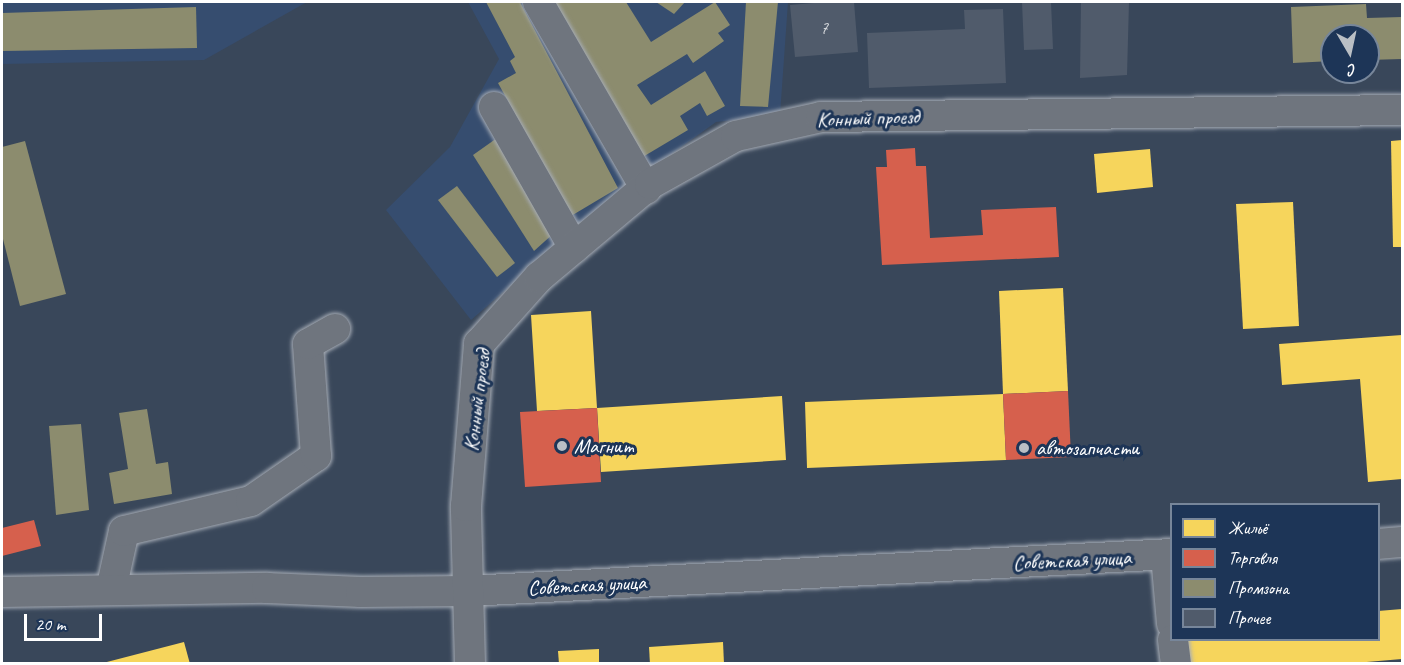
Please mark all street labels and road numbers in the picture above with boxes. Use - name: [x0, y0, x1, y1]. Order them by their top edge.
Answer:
- street label: Конный проезд: [816, 104, 920, 132]
- street label: Конный проезд: [458, 348, 496, 452]
- street label: Советская улица: [1011, 544, 1133, 576]
- street label: Советская улица: [526, 569, 648, 601]

